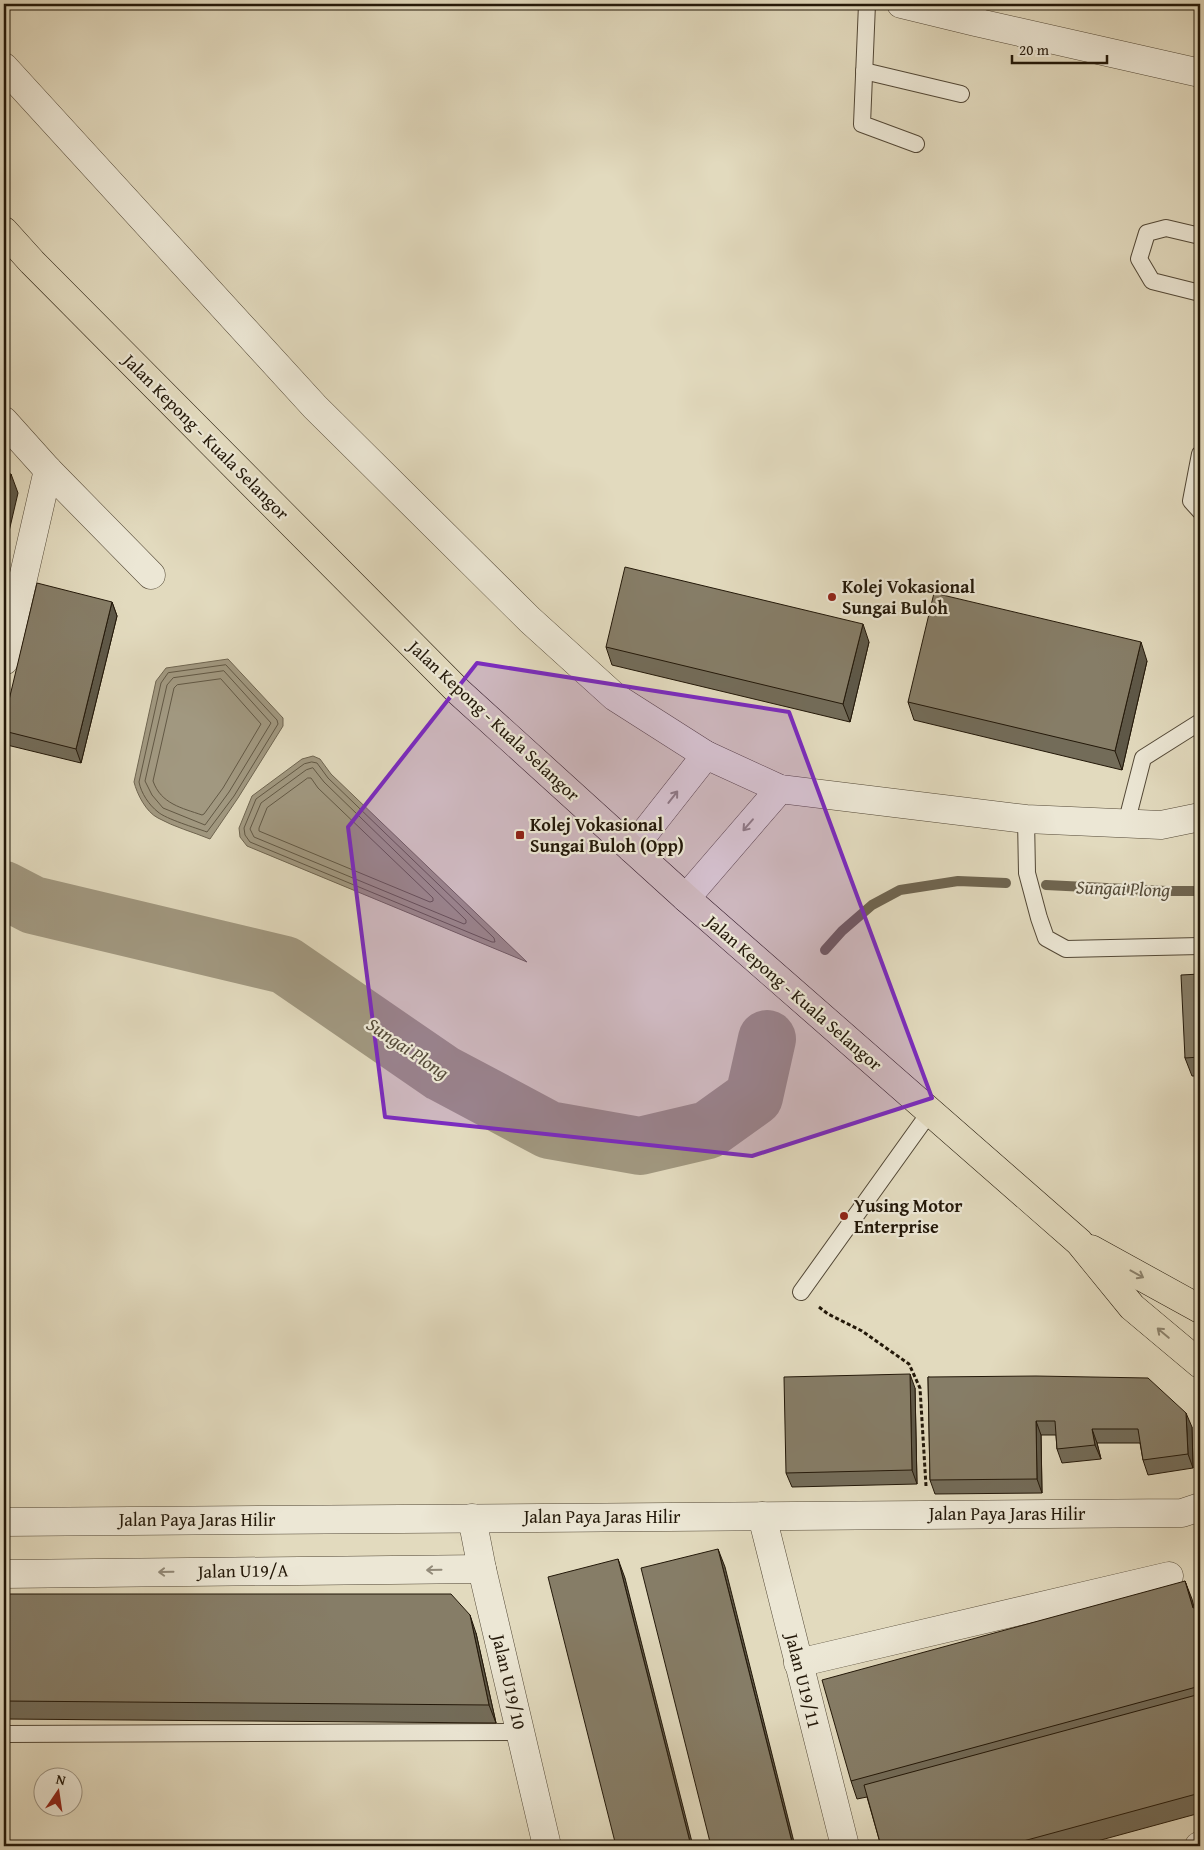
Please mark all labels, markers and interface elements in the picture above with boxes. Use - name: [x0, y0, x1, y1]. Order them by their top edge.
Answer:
- scale bar: [1012, 32, 1106, 64]
- text: 20 m: [1019, 39, 1050, 60]
- street label: Jalan Kepong - Kuala Selangor: [116, 346, 296, 526]
- place label: Kolej Vokasional Sungai Buloh: [842, 573, 975, 621]
- marker: Kolej Vokasional Sungai Buloh: [826, 591, 838, 603]
- street label: Jalan Kepong - Kuala Selangor: [401, 632, 587, 808]
- one-way arrow: [667, 790, 678, 803]
- place label: Kolej Vokasional Sungai Buloh (Opp): [530, 811, 684, 859]
- one-way arrow: [743, 819, 754, 832]
- marker: Kolej Vokasional Sungai Buloh (Opp): [514, 829, 526, 841]
- water label: Sungai Plong: [1075, 872, 1171, 904]
- street label: Jalan Kepong - Kuala Selangor: [699, 907, 889, 1077]
- water label: Sungai Plong: [361, 1010, 455, 1086]
- place label: Yusing Motor Enterprise: [854, 1192, 963, 1240]
- marker: Yusing Motor Enterprise: [838, 1210, 850, 1222]
- one-way arrow: [1129, 1270, 1144, 1280]
- one-way arrow: [1156, 1327, 1169, 1338]
- street label: Jalan Paya Jaras Hilir: [927, 1500, 1086, 1527]
- street label: Jalan Paya Jaras Hilir: [522, 1503, 681, 1530]
- street label: Jalan Paya Jaras Hilir: [117, 1506, 276, 1533]
- street label: Jalan U19/A: [196, 1556, 289, 1585]
- one-way arrow: [426, 1565, 442, 1575]
- one-way arrow: [158, 1567, 174, 1577]
- street label: Jalan U19/11: [778, 1629, 828, 1731]
- street label: Jalan U19/10: [485, 1630, 534, 1732]
- north arrow: [32, 1768, 82, 1818]
- text: N: [54, 1769, 68, 1790]

